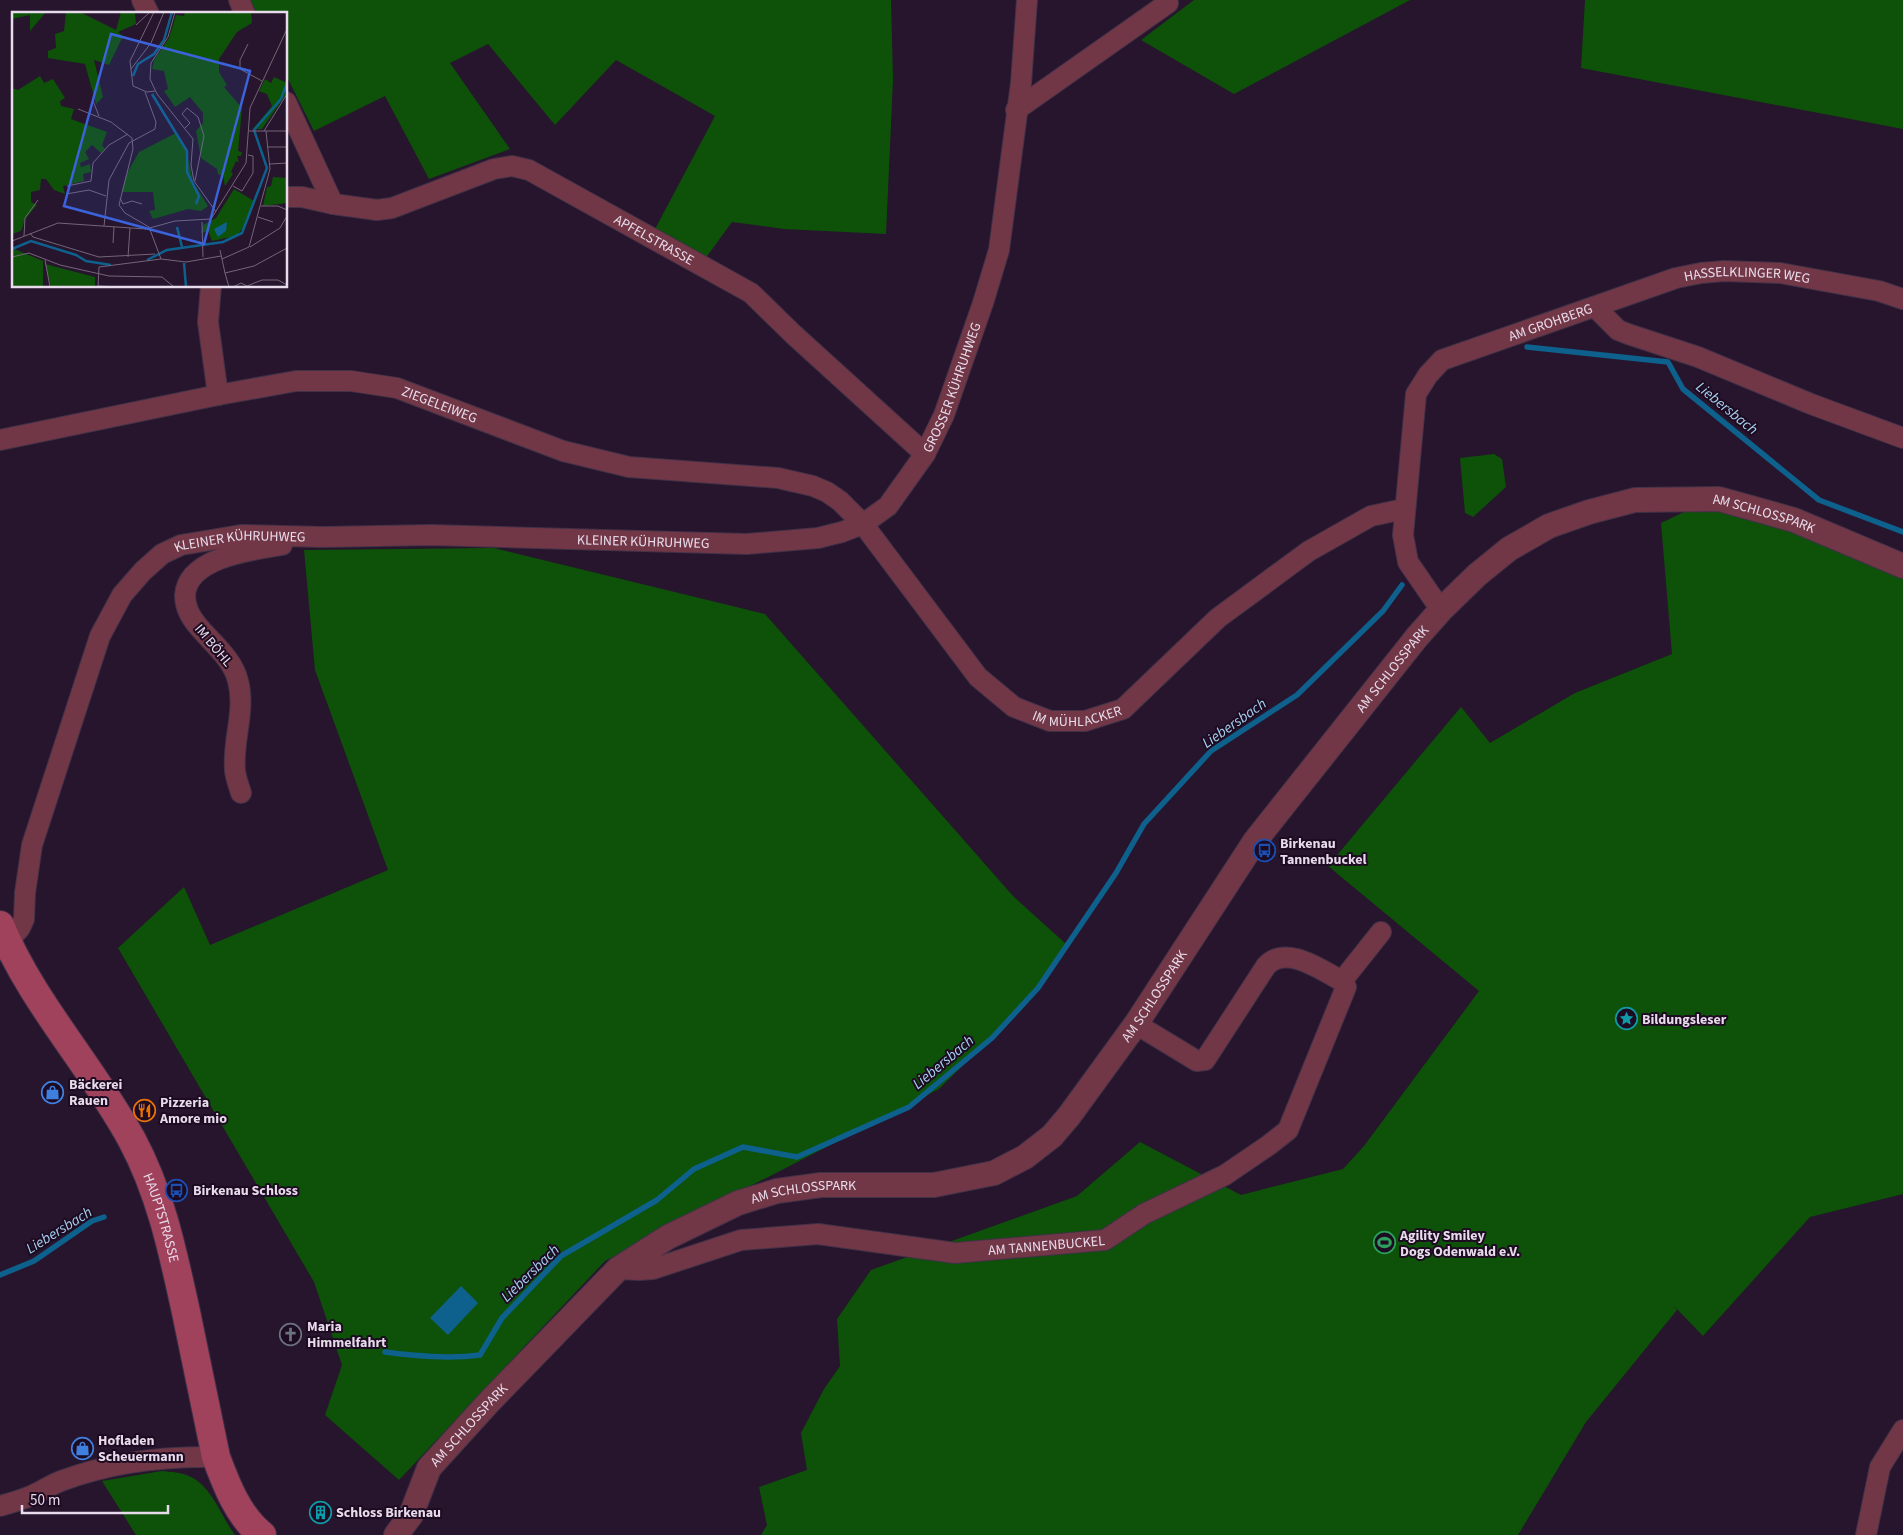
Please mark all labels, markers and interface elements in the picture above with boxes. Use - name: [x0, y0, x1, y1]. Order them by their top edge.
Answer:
- inset map: [12, 12, 288, 288]
- street label: APFELSTRASSE: [610, 210, 697, 271]
- street label: HASSELKLINGER WEG: [1682, 262, 1812, 289]
- street label: AM GROHBERG: [1506, 299, 1595, 347]
- street label: GROSSER KÜHRUHWEG: [918, 320, 987, 456]
- water label: Liebersbach: [1691, 377, 1762, 440]
- street label: ZIEGELEIWEG: [399, 382, 480, 429]
- street label: AM SCHLOSSPARK: [1713, 490, 1819, 539]
- street label: KLEINER KÜHRUHWEG: [171, 526, 306, 558]
- street label: KLEINER KÜHRUHWEG: [577, 530, 710, 554]
- street label: IM BÖHL: [189, 620, 237, 671]
- street label: AM SCHLOSSPARK: [1352, 621, 1434, 717]
- water label: Liebersbach: [1198, 693, 1271, 753]
- street label: IM MÜHLACKER: [1029, 701, 1124, 732]
- place label: Birkenau Tannenbuckel: [1280, 834, 1367, 870]
- bus stop icon: Birkenau Tannenbuckel: [1252, 839, 1276, 863]
- street label: AM SCHLOSSPARK: [1117, 946, 1193, 1047]
- place icon: Bildungsleser: [1614, 1007, 1638, 1031]
- place label: Bildungsleser: [1642, 1010, 1727, 1030]
- water label: Liebersbach: [908, 1030, 979, 1094]
- place label: Bäckerei Rauen: [69, 1075, 123, 1111]
- shop icon: Bäckerei Rauen: [41, 1080, 65, 1104]
- place label: Pizzeria Amore mio: [159, 1093, 227, 1129]
- restaurant icon: Pizzeria Amore mio: [132, 1098, 156, 1122]
- street label: HAUPTSTRASSE: [138, 1170, 184, 1265]
- street label: AM SCHLOSSPARK: [748, 1176, 857, 1210]
- bus stop icon: Birkenau Schloss: [165, 1178, 189, 1202]
- place label: Birkenau Schloss: [193, 1181, 298, 1201]
- water label: Liebersbach: [22, 1202, 97, 1259]
- place label: Agility Smiley Dogs Odenwald e.V.: [1399, 1226, 1520, 1262]
- street label: AM TANNENBUCKEL: [987, 1231, 1106, 1261]
- sports icon: Agility Smiley Dogs Odenwald e.V.: [1372, 1231, 1396, 1255]
- water label: Liebersbach: [496, 1240, 565, 1307]
- place label: Maria Himmelfahrt: [307, 1317, 387, 1353]
- church icon: Maria Himmelfahrt: [279, 1322, 303, 1346]
- street label: AM SCHLOSSPARK: [426, 1379, 513, 1471]
- place label: Hofladen Scheuermann: [98, 1431, 184, 1467]
- shop icon: Hofladen Scheuermann: [70, 1436, 94, 1460]
- scale bar: [22, 1482, 169, 1514]
- text: 50 m: [30, 1490, 60, 1511]
- building icon: Schloss Birkenau: [308, 1500, 332, 1524]
- place label: Schloss Birkenau: [336, 1503, 441, 1523]

